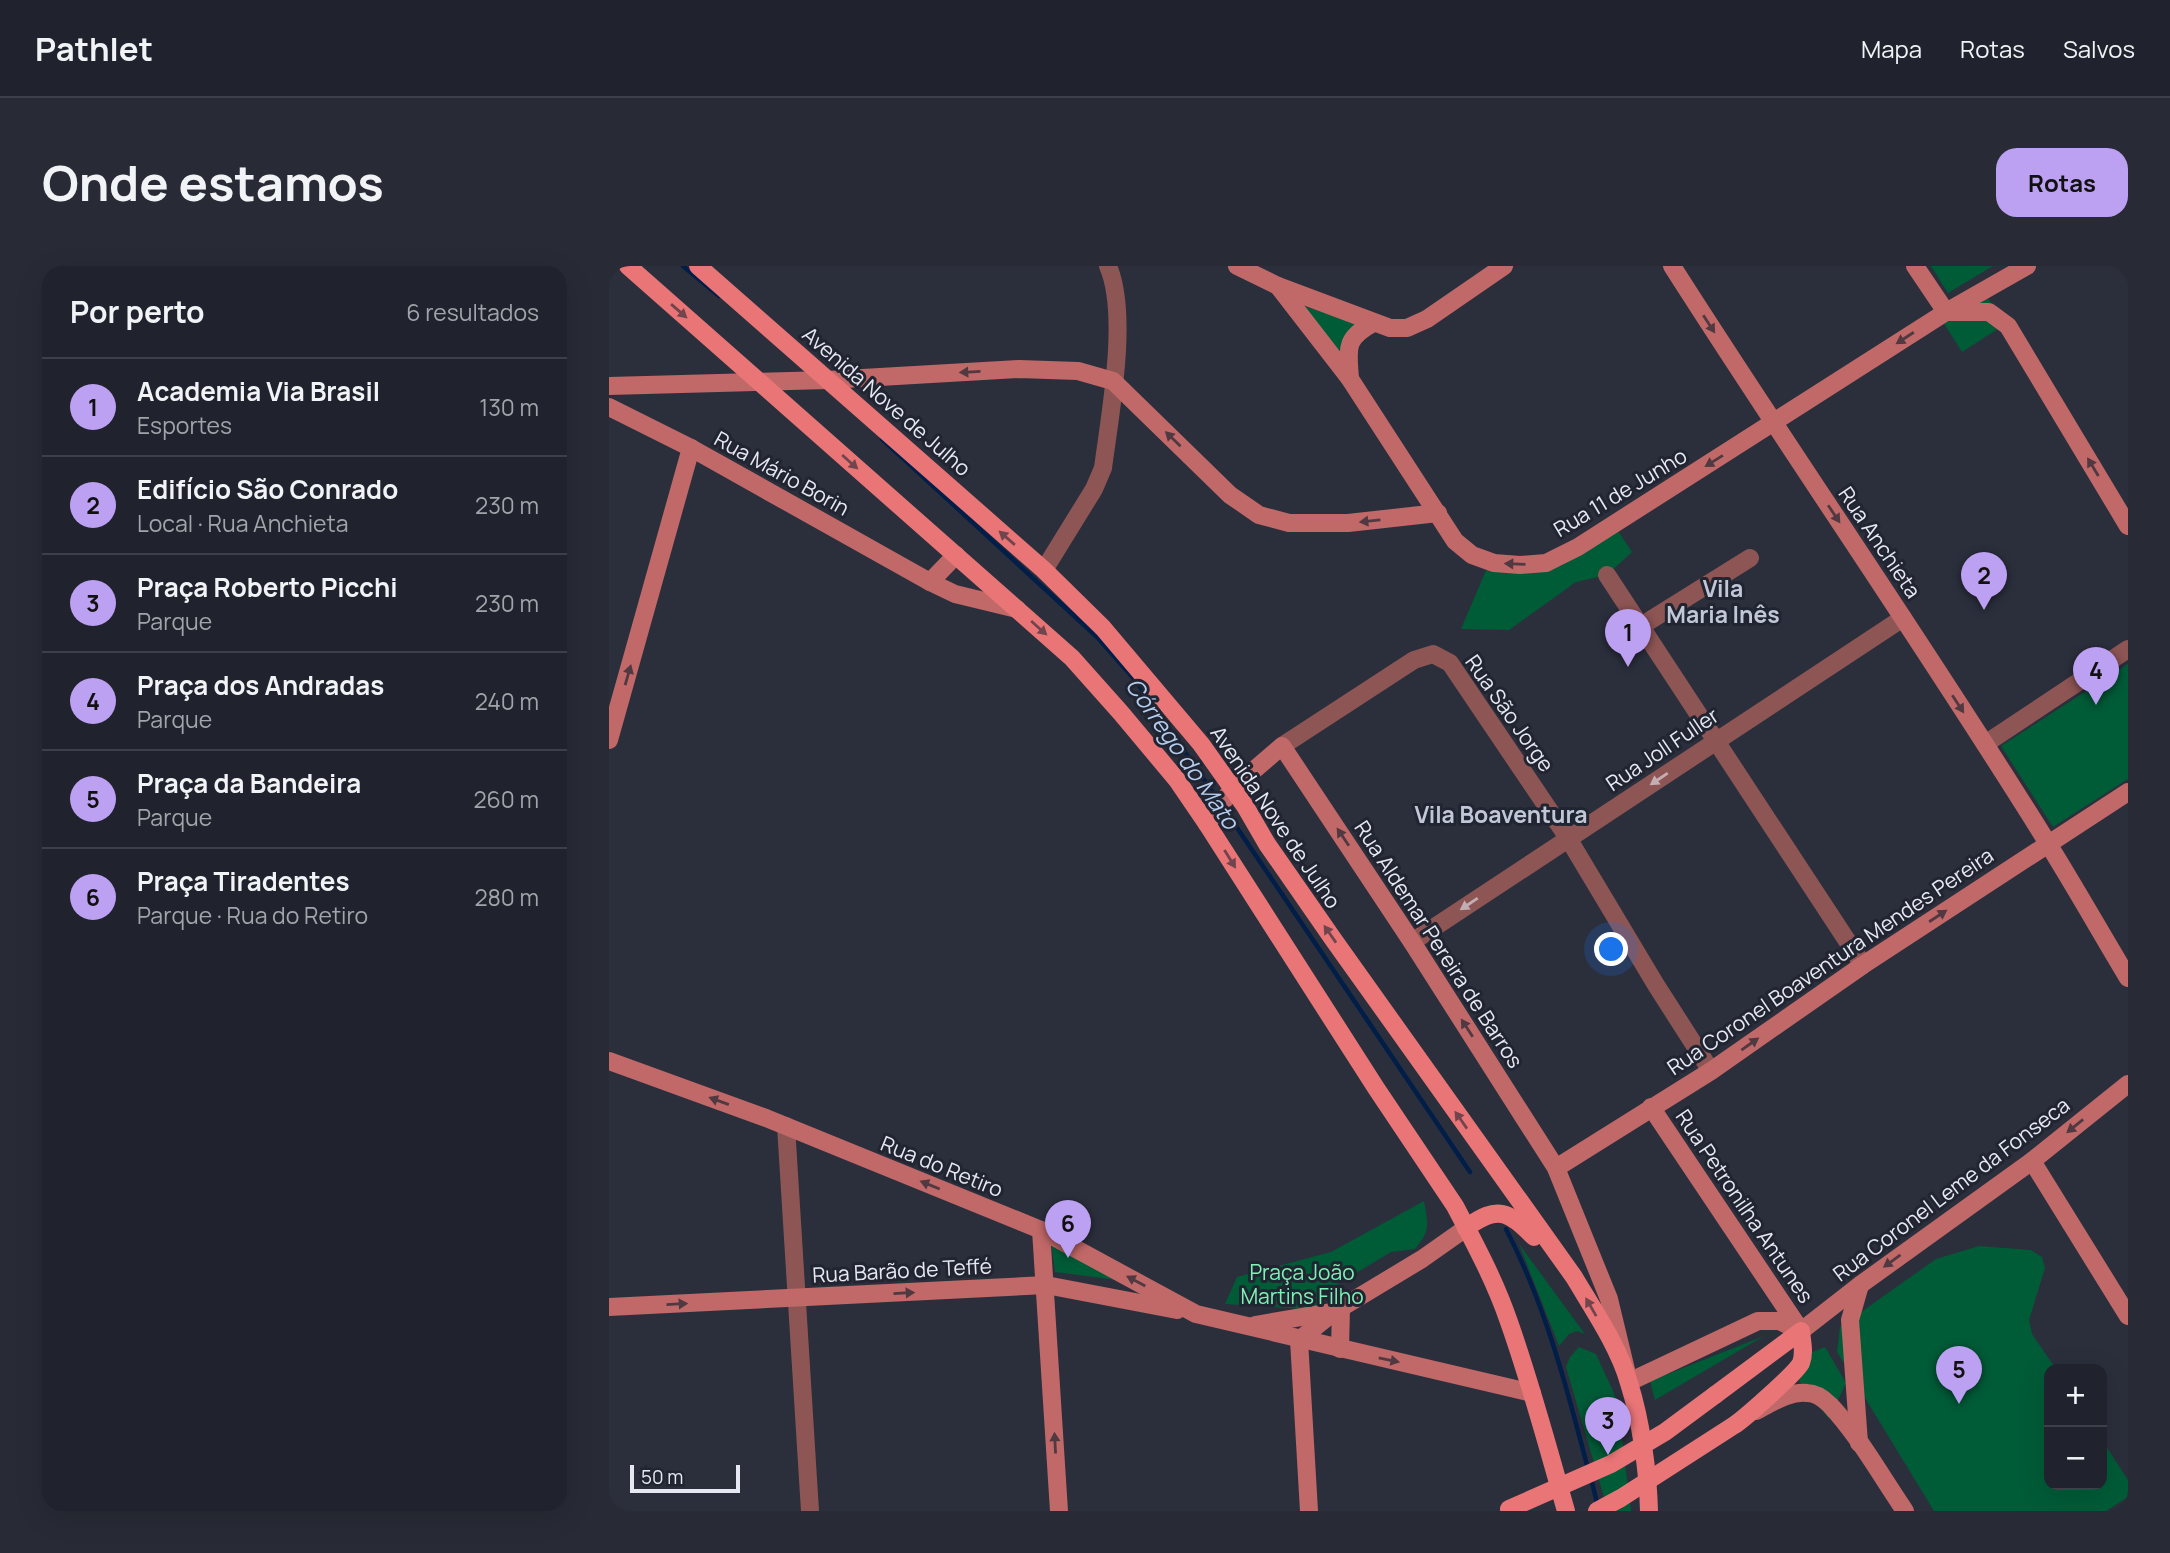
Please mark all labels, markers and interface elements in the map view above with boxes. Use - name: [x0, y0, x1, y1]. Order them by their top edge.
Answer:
- text: Pathlet: [35, 26, 153, 71]
- text: Mapa: [1861, 32, 1922, 65]
- text: Rotas: [1960, 32, 2025, 65]
- text: Salvos: [2063, 32, 2135, 65]
- button: Rotas: [1996, 148, 2128, 217]
- text: Onde estamos: [42, 149, 384, 216]
- text: Por perto: [70, 291, 205, 332]
- text: 6 resultados: [406, 296, 539, 328]
- one-way arrow: [671, 303, 688, 318]
- one-way arrow: [1702, 314, 1715, 333]
- street label: Avenida Nove de Julho: [797, 320, 977, 482]
- one-way arrow: [1896, 332, 1915, 345]
- one-way arrow: [959, 366, 981, 377]
- text: Academia Via Brasil: [137, 373, 380, 409]
- text: 1: [88, 391, 98, 423]
- text: 130 m: [479, 391, 539, 423]
- text: Esportes: [137, 409, 232, 441]
- street label: Rua Mário Borin: [710, 424, 854, 522]
- one-way arrow: [1165, 431, 1181, 447]
- street label: Rua 11 de Junho: [1548, 441, 1692, 543]
- one-way arrow: [841, 453, 858, 469]
- one-way arrow: [1704, 455, 1724, 468]
- one-way arrow: [2087, 457, 2099, 476]
- text: Edifício São Conrado: [137, 471, 398, 507]
- street label: Rua Anchieta: [1832, 481, 1928, 603]
- text: 2: [86, 489, 100, 521]
- text: 230 m: [475, 489, 539, 521]
- one-way arrow: [1827, 504, 1840, 524]
- text: Local · Rua Anchieta: [137, 507, 348, 539]
- one-way arrow: [1359, 515, 1381, 526]
- one-way arrow: [999, 531, 1016, 546]
- pin: 2: [1961, 552, 2007, 610]
- one-way arrow: [1504, 558, 1526, 570]
- text: Praça Roberto Picchi: [137, 569, 398, 605]
- district label: Vila Maria Inês: [1666, 572, 1780, 630]
- text: 3: [86, 587, 100, 619]
- text: 230 m: [475, 587, 539, 619]
- text: Parque: [137, 605, 212, 637]
- pin: 1: [1605, 609, 1651, 667]
- one-way arrow: [1030, 620, 1048, 636]
- pin: 4: [2073, 647, 2119, 705]
- street label: Rua São Jorge: [1459, 649, 1561, 777]
- one-way arrow: [623, 664, 634, 686]
- text: Praça dos Andradas: [137, 667, 384, 703]
- water label: Córrego do Mato: [1119, 671, 1248, 836]
- text: 4: [86, 685, 100, 717]
- text: 240 m: [475, 685, 539, 717]
- one-way arrow: [1952, 694, 1965, 714]
- street label: Rua Joll Fuller: [1600, 701, 1724, 797]
- text: Parque: [137, 703, 212, 735]
- street label: Avenida Nove de Julho: [1204, 720, 1348, 914]
- text: Praça da Bandeira: [137, 765, 361, 801]
- one-way arrow: [1650, 772, 1669, 785]
- text: 5: [86, 783, 100, 815]
- text: 260 m: [473, 783, 539, 815]
- district label: Vila Boaventura: [1414, 798, 1588, 830]
- text: Parque: [137, 801, 212, 833]
- street label: Rua Aldemar Pereira de Barros: [1348, 815, 1530, 1073]
- one-way arrow: [1336, 828, 1349, 847]
- street label: Rua Coronel Boaventura Mendes Pereira: [1661, 841, 1999, 1081]
- one-way arrow: [1223, 850, 1236, 869]
- text: Praça Tiradentes: [137, 863, 349, 899]
- text: 6: [86, 881, 100, 913]
- text: 280 m: [474, 881, 539, 913]
- one-way arrow: [1460, 897, 1479, 910]
- text: Parque · Rua do Retiro: [137, 899, 368, 931]
- one-way arrow: [1929, 909, 1947, 923]
- one-way arrow: [1324, 925, 1337, 944]
- your location: [1594, 932, 1628, 966]
- one-way arrow: [1461, 1018, 1474, 1037]
- one-way arrow: [1741, 1037, 1759, 1051]
- street label: Rua Coronel Leme da Fonseca: [1827, 1091, 2075, 1287]
- one-way arrow: [708, 1095, 729, 1106]
- street label: Rua Petronilha Antunes: [1670, 1104, 1820, 1308]
- one-way arrow: [1454, 1111, 1468, 1129]
- one-way arrow: [2066, 1119, 2084, 1134]
- street label: Rua do Retiro: [877, 1129, 1007, 1203]
- one-way arrow: [919, 1180, 940, 1191]
- pin: 6: [1045, 1200, 1091, 1258]
- street label: Rua Barão de Teffé: [811, 1251, 993, 1289]
- one-way arrow: [1883, 1254, 1901, 1268]
- park label: Praça João Martins Filho: [1240, 1258, 1364, 1310]
- one-way arrow: [1126, 1276, 1146, 1287]
- one-way arrow: [894, 1287, 916, 1298]
- one-way arrow: [1585, 1297, 1597, 1316]
- one-way arrow: [666, 1298, 688, 1309]
- pin: 5: [1936, 1346, 1982, 1404]
- one-way arrow: [1378, 1354, 1400, 1365]
- map controls: [2044, 1364, 2107, 1490]
- button: +: [2044, 1364, 2107, 1427]
- pin: 3: [1585, 1397, 1631, 1455]
- button: −: [2044, 1427, 2107, 1490]
- one-way arrow: [1049, 1432, 1060, 1454]
- scale bar: [630, 1462, 740, 1494]
- text: 50 m: [641, 1464, 683, 1490]

